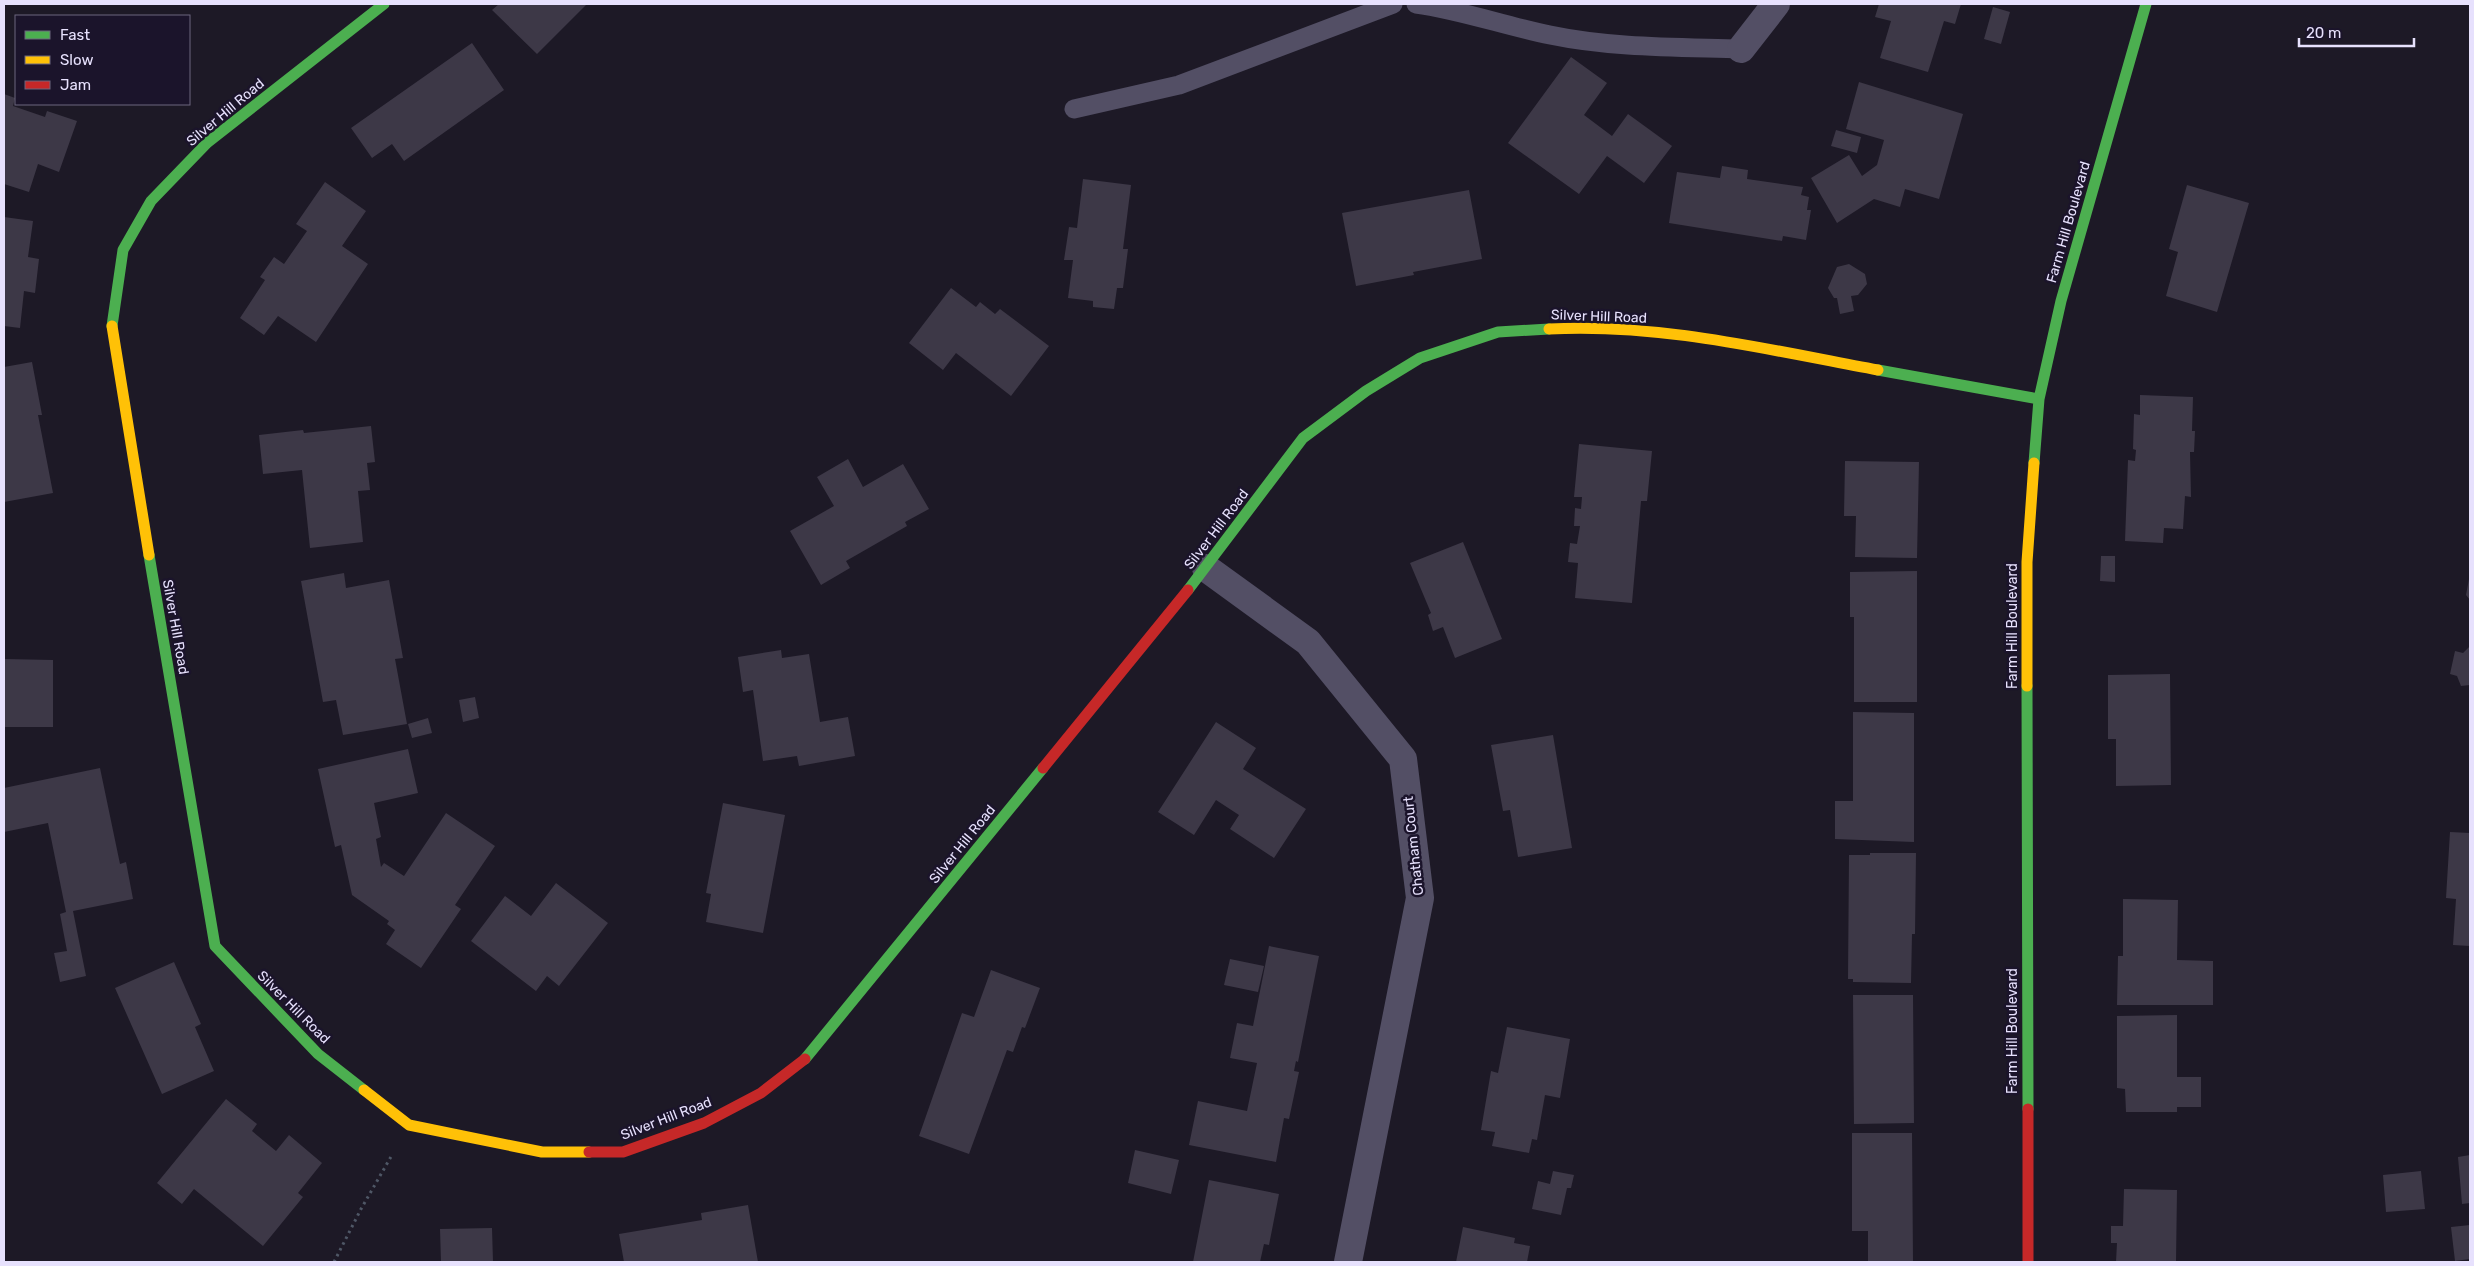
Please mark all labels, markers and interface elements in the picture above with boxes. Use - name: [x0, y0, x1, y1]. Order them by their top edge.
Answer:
- legend: [15, 15, 190, 105]
- scale bar: [2299, 15, 2414, 47]
- text: 20 m: [2306, 24, 2341, 42]
- text: Fast: [60, 26, 90, 44]
- text: Slow: [60, 51, 93, 69]
- street label: Silver Hill Road: [183, 75, 268, 150]
- text: Jam: [60, 76, 91, 94]
- street label: Farm Hill Boulevard: [2043, 159, 2094, 285]
- street label: Silver Hill Road: [1551, 306, 1647, 327]
- street label: Silver Hill Road: [1181, 486, 1252, 573]
- street label: Farm Hill Boulevard: [2004, 563, 2021, 689]
- street label: Silver Hill Road: [159, 578, 192, 676]
- street label: Chatham Court: [1400, 795, 1427, 896]
- street label: Silver Hill Road: [926, 802, 999, 887]
- street label: Silver Hill Road: [254, 967, 334, 1047]
- street label: Farm Hill Boulevard: [2004, 968, 2021, 1094]
- street label: Silver Hill Road: [618, 1093, 714, 1144]

